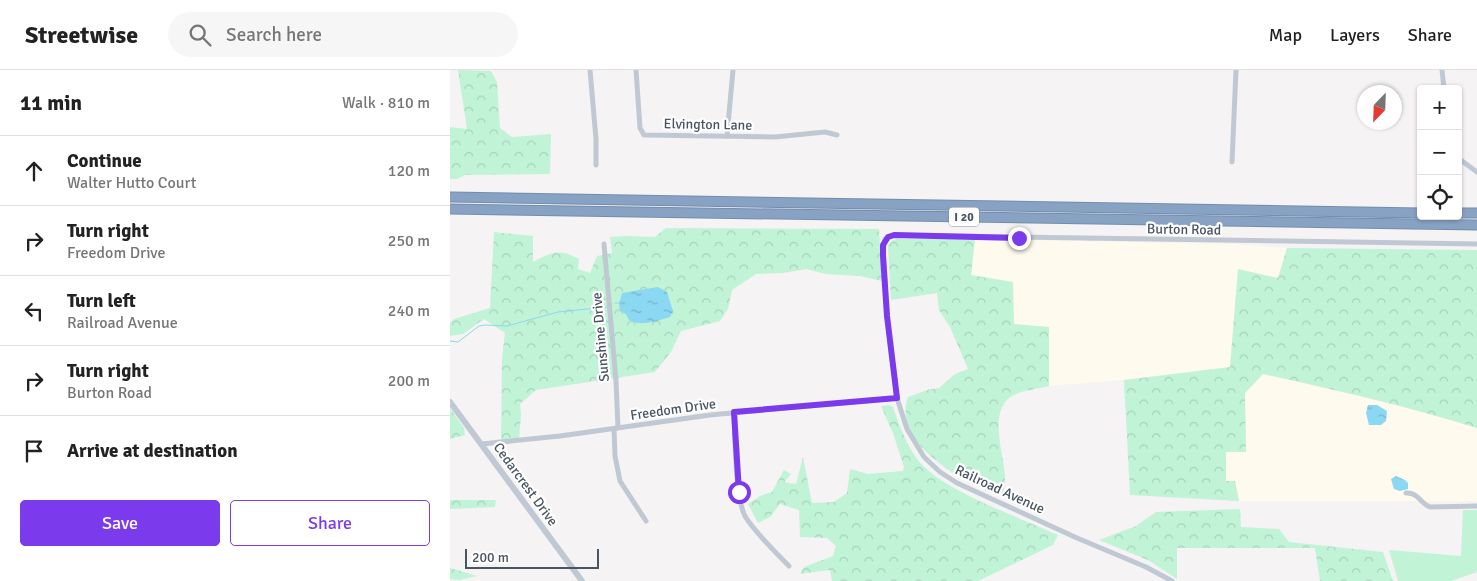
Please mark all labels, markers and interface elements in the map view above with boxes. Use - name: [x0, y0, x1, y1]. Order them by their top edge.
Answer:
- search box: [168, 12, 518, 57]
- text: Streetwise: [25, 20, 138, 50]
- icon: search: [186, 21, 214, 49]
- text: Search here: [226, 23, 322, 47]
- text: Map: [1269, 24, 1302, 46]
- text: Layers: [1330, 24, 1380, 46]
- text: Share: [1408, 24, 1452, 46]
- north arrow: [1357, 85, 1402, 130]
- map controls: [1417, 85, 1462, 220]
- button: +: [1417, 85, 1462, 130]
- text: 11 min: [20, 90, 82, 116]
- text: Walk · 810 m: [342, 93, 430, 113]
- street label: Elvington Lane: [664, 115, 752, 134]
- button: −: [1417, 130, 1462, 175]
- text: Continue: [67, 149, 142, 173]
- icon: ahead: [20, 157, 48, 185]
- text: 120 m: [388, 161, 430, 181]
- text: Walter Hutto Court: [67, 173, 196, 193]
- button: locate: [1417, 175, 1462, 220]
- road number: I 20: [949, 208, 979, 226]
- text: Turn right: [67, 219, 149, 243]
- street label: Burton Road: [1147, 220, 1221, 239]
- icon: right: [20, 227, 48, 255]
- route end: [1008, 227, 1031, 250]
- text: 250 m: [388, 231, 430, 251]
- text: Freedom Drive: [67, 243, 165, 263]
- text: Turn left: [67, 289, 136, 313]
- street label: Sunshine Drive: [588, 292, 613, 382]
- icon: left: [20, 297, 48, 325]
- text: 240 m: [388, 301, 430, 321]
- text: Railroad Avenue: [67, 313, 178, 333]
- text: Turn right: [67, 359, 149, 383]
- icon: right: [20, 367, 48, 395]
- text: 200 m: [388, 371, 430, 391]
- text: Burton Road: [67, 383, 152, 403]
- street label: Freedom Drive: [629, 395, 717, 424]
- icon: arrive: [20, 437, 48, 465]
- text: Arrive at destination: [67, 439, 238, 463]
- street label: Cedarcrest Drive: [490, 439, 561, 529]
- street label: Railroad Avenue: [952, 461, 1047, 518]
- route start: [728, 481, 751, 504]
- button: Save: [20, 500, 220, 546]
- button: Share: [230, 500, 430, 546]
- scale bar: [465, 546, 599, 569]
- text: 200 m: [472, 549, 509, 566]

